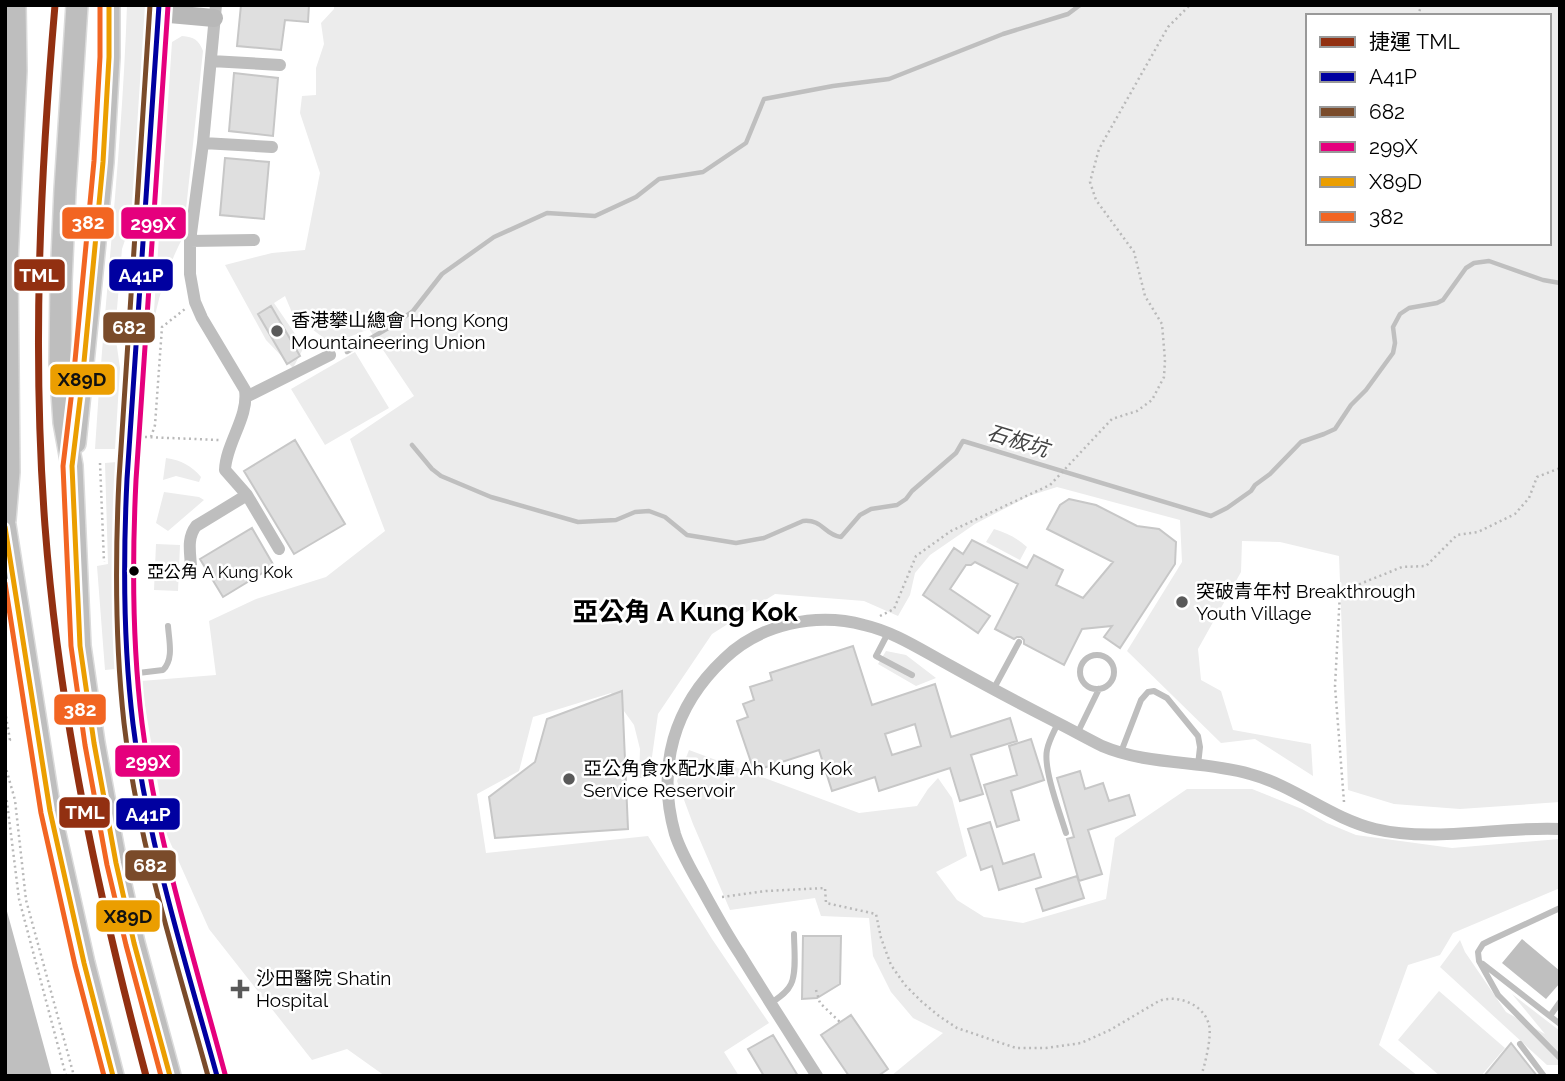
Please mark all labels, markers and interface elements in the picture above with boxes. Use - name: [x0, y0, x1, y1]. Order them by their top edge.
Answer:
- legend: [1306, 14, 1551, 245]
- text: 捷運 TML: [1369, 29, 1460, 54]
- text: A41P: [1369, 64, 1417, 89]
- text: 682: [1369, 99, 1405, 124]
- text: 299X: [1369, 134, 1419, 159]
- text: X89D: [1369, 169, 1422, 194]
- text: 382: [1369, 204, 1404, 229]
- line badge: 382: [61, 206, 115, 240]
- line badge: 299X: [120, 206, 187, 240]
- text: 382: [72, 211, 104, 233]
- text: 299X: [130, 212, 176, 234]
- line badge: TML: [13, 258, 66, 292]
- line badge: A41P: [108, 258, 174, 292]
- text: TML: [19, 264, 59, 286]
- text: A41P: [118, 264, 164, 286]
- place label: 香港攀山總會 Hong Kong Mountaineering Union: [291, 309, 508, 353]
- line badge: 682: [102, 311, 156, 344]
- text: 682: [112, 316, 146, 338]
- marker: 香港攀山總會 Hong Kong Mountaineering Union: [269, 323, 285, 339]
- line badge: X89D: [49, 363, 116, 396]
- text: X89D: [57, 368, 106, 390]
- water label: 石板坑: [984, 419, 1055, 463]
- place label: 亞公角 A Kung Kok: [147, 562, 293, 582]
- marker: 亞公角 A Kung Kok: [127, 564, 141, 578]
- place label: 突破青年村 Breakthrough Youth Village: [1196, 580, 1416, 624]
- marker: 突破青年村 Breakthrough Youth Village: [1174, 594, 1190, 610]
- district label: 亞公角 A Kung Kok: [572, 597, 798, 627]
- line badge: 382: [53, 693, 107, 726]
- text: 382: [64, 698, 96, 720]
- line badge: 299X: [114, 744, 181, 778]
- text: 299X: [125, 750, 171, 772]
- place label: 亞公角食水配水庫 Ah Kung Kok Service Reservoir: [583, 757, 852, 801]
- marker: 亞公角食水配水庫 Ah Kung Kok Service Reservoir: [561, 771, 577, 787]
- line badge: TML: [58, 796, 111, 829]
- line badge: A41P: [115, 797, 181, 831]
- text: TML: [65, 801, 105, 823]
- text: A41P: [125, 803, 171, 825]
- line badge: 682: [124, 849, 177, 882]
- text: 682: [133, 854, 167, 876]
- line badge: X89D: [95, 899, 161, 933]
- text: X89D: [103, 905, 152, 927]
- place label: 沙田醫院 Shatin Hospital: [256, 967, 391, 1011]
- marker: 沙田醫院 Shatin Hospital: [230, 979, 250, 999]

